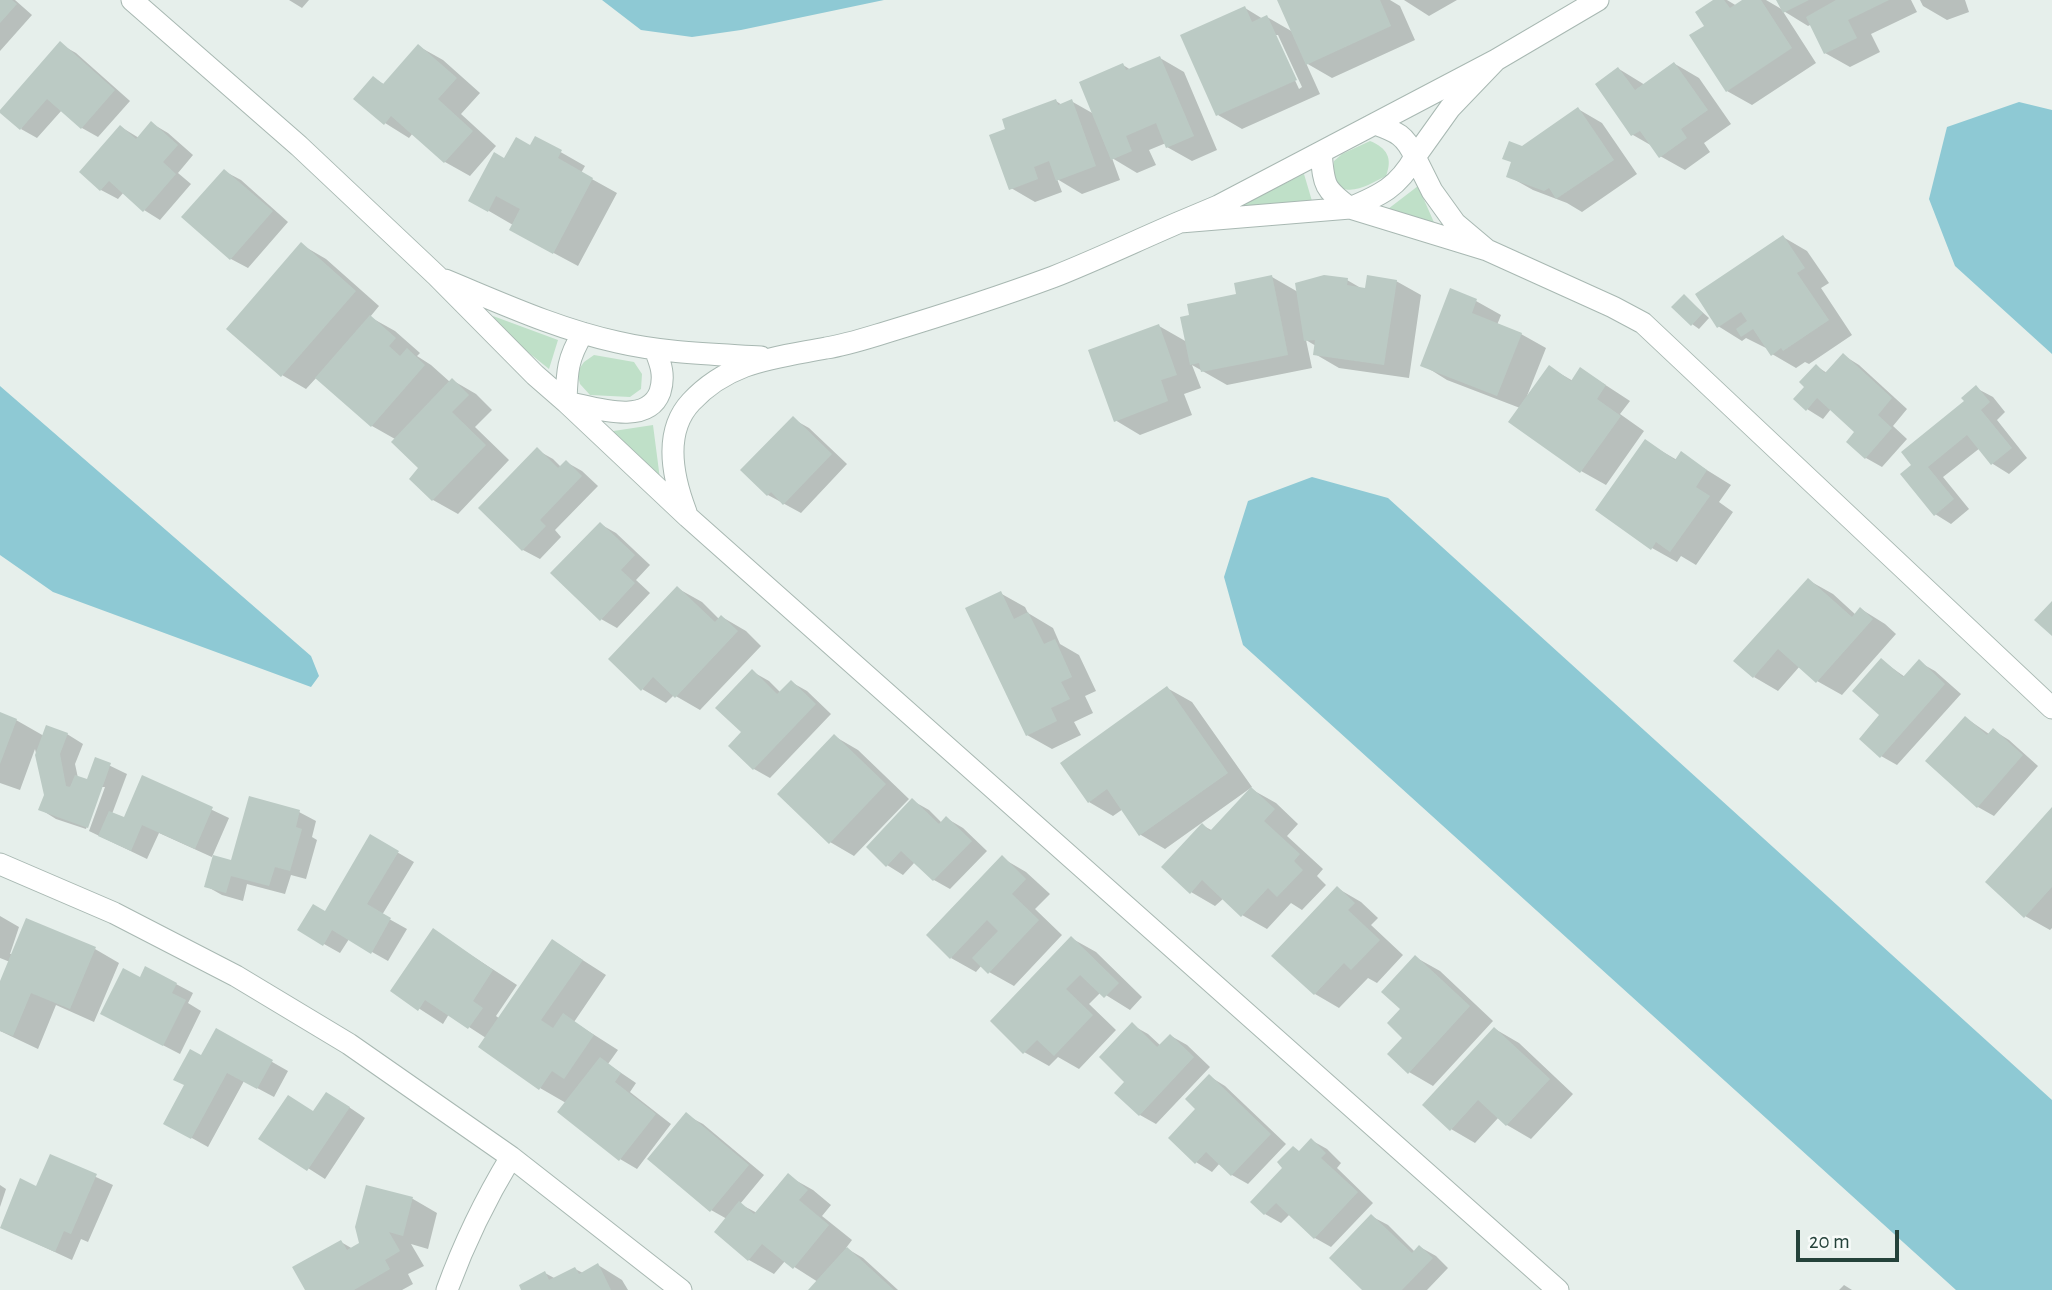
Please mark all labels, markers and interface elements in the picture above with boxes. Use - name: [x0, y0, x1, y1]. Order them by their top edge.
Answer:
- scale bar: [1800, 1216, 1903, 1260]
- text: 20 m: [1809, 1231, 1850, 1252]

